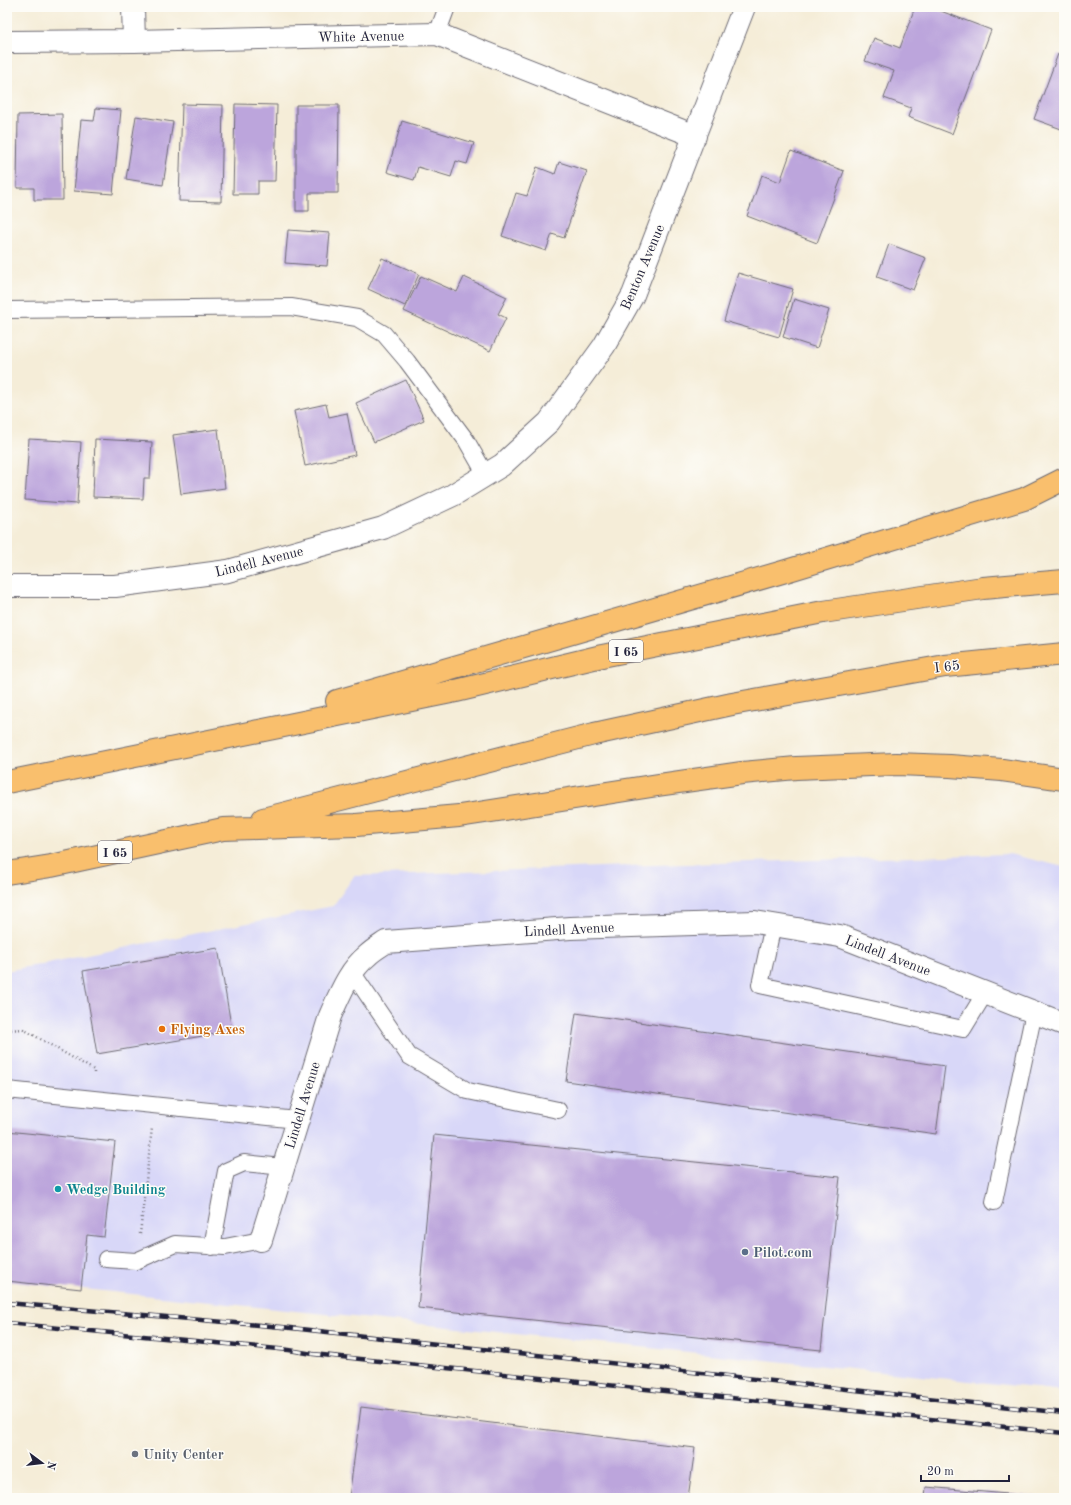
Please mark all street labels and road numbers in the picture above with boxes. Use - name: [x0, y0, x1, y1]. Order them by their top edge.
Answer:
- street label: White Avenue: [318, 29, 404, 45]
- street label: Benton Avenue: [619, 223, 667, 312]
- street label: Lindell Avenue: [214, 544, 305, 580]
- road number: I 65: [609, 640, 643, 662]
- street label: I 65: [934, 658, 961, 676]
- road number: I 65: [98, 841, 132, 863]
- street label: Lindell Avenue: [524, 921, 615, 939]
- street label: Lindell Avenue: [843, 933, 932, 979]
- street label: Lindell Avenue: [283, 1060, 323, 1151]

